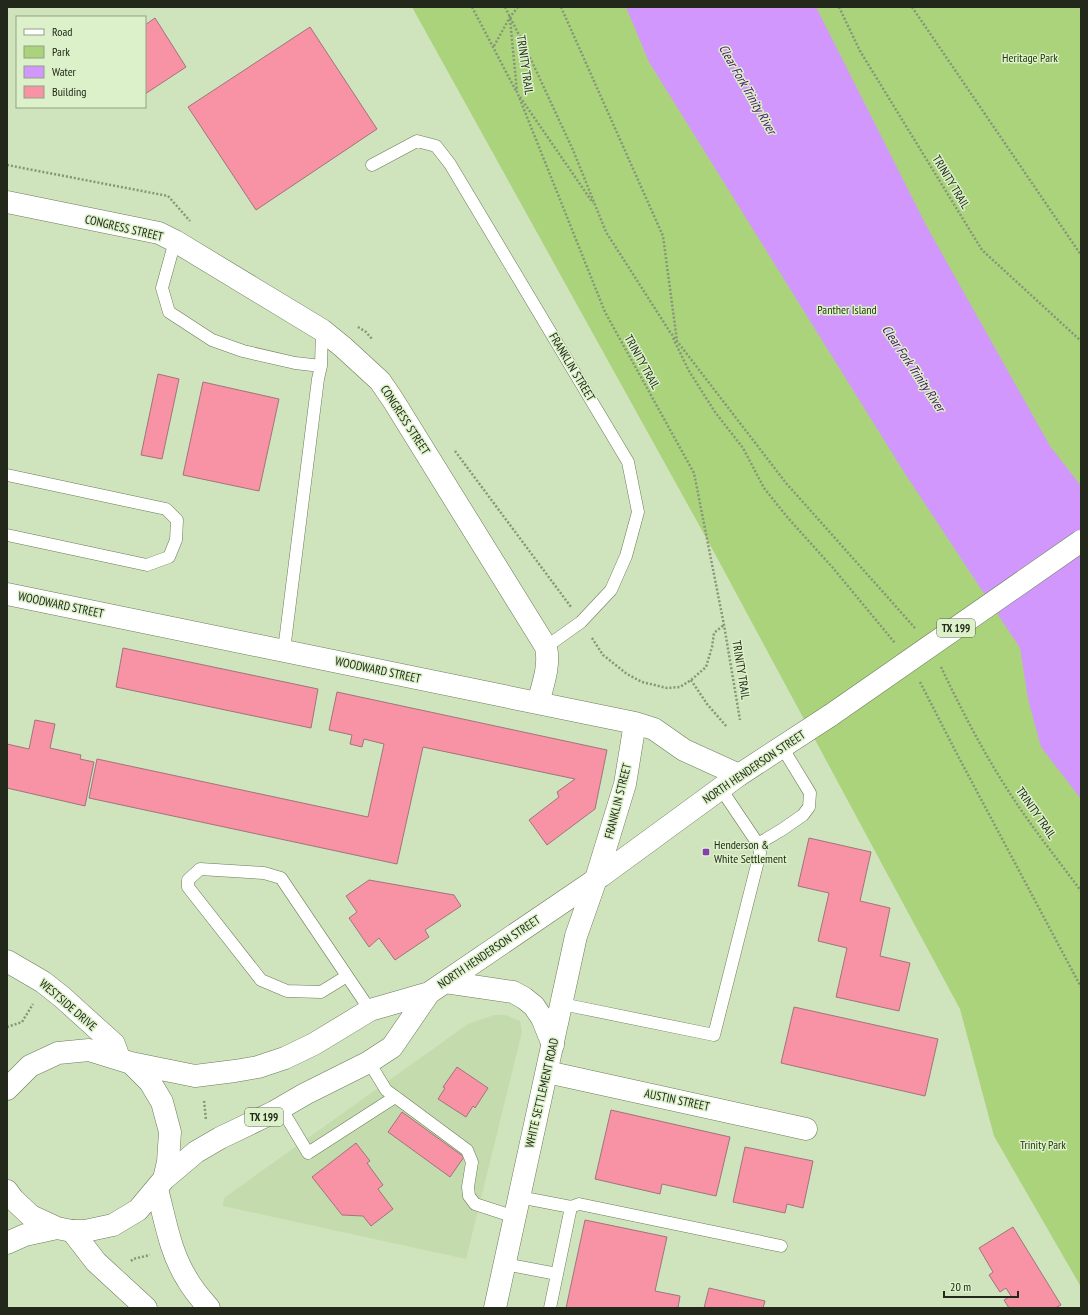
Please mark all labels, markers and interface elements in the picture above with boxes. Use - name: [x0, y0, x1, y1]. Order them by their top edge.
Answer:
- legend: [16, 16, 146, 108]
- text: Road: [52, 24, 72, 39]
- street label: TRINITY TRAIL: [514, 34, 537, 96]
- water label: Clear Fork Trinity River: [715, 41, 781, 139]
- text: Park: [52, 44, 70, 59]
- park label: Heritage Park: [1002, 50, 1058, 65]
- text: Water: [52, 64, 77, 79]
- text: Building: [52, 84, 87, 99]
- street label: TRINITY TRAIL: [930, 152, 973, 211]
- street label: CONGRESS STREET: [84, 211, 165, 244]
- park label: Panther Island: [817, 302, 877, 317]
- water label: Clear Fork Trinity River: [878, 322, 950, 417]
- street label: FRANKLIN STREET: [546, 330, 599, 404]
- street label: TRINITY TRAIL: [621, 332, 664, 392]
- street label: CONGRESS STREET: [377, 382, 434, 458]
- street label: WOODWARD STREET: [17, 588, 106, 621]
- road number: TX 199: [937, 619, 975, 637]
- street label: TRINITY TRAIL: [729, 639, 754, 701]
- street label: WOODWARD STREET: [334, 653, 423, 686]
- street label: NORTH HENDERSON STREET: [700, 726, 808, 806]
- street label: FRANKLIN STREET: [601, 761, 634, 840]
- street label: TRINITY TRAIL: [1013, 784, 1060, 842]
- place label: Henderson & White Settlement: [714, 837, 787, 866]
- marker: Henderson & White Settlement: [701, 847, 711, 857]
- street label: NORTH HENDERSON STREET: [435, 911, 543, 991]
- street label: WESTSIDE DRIVE: [37, 976, 100, 1034]
- street label: WHITE SETTLEMENT ROAD: [522, 1037, 561, 1149]
- street label: AUSTIN STREET: [643, 1085, 712, 1114]
- road number: TX 199: [245, 1108, 283, 1126]
- park label: Trinity Park: [1020, 1137, 1066, 1152]
- scale bar: [944, 1273, 1018, 1299]
- text: 20 m: [950, 1279, 971, 1294]

